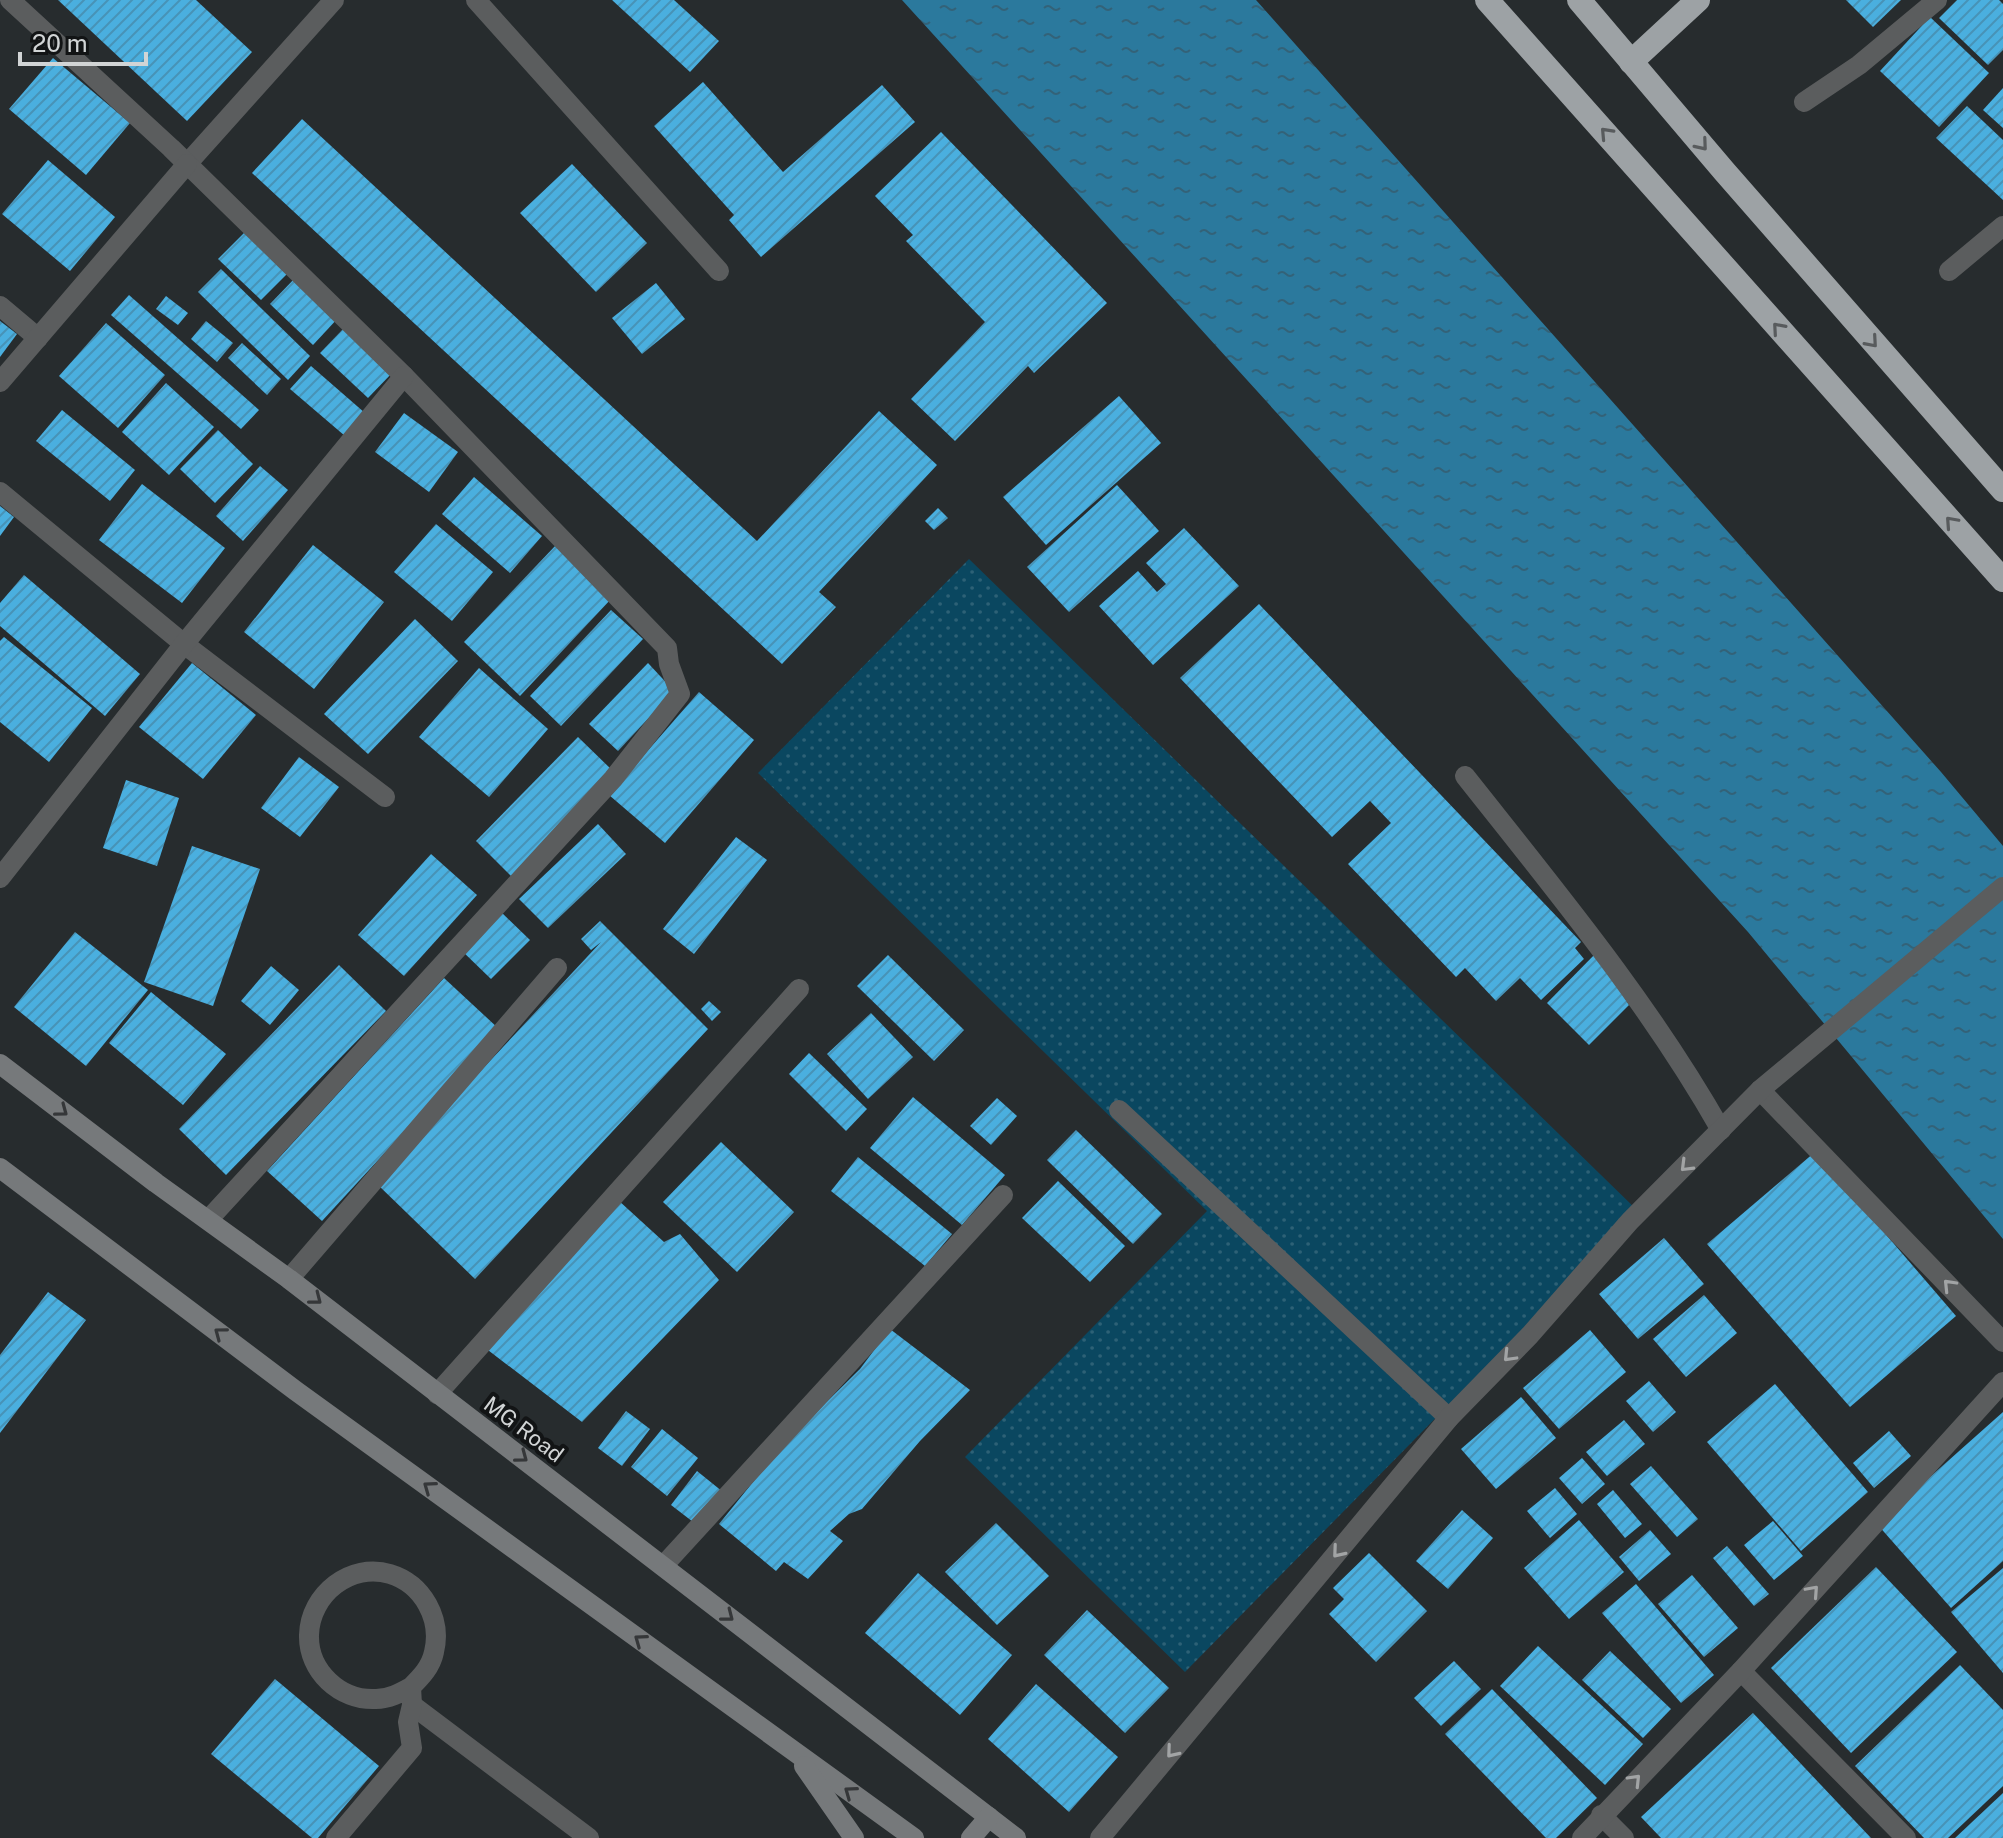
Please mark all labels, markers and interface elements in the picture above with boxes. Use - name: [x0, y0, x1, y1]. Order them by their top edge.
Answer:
- scale bar: [20, 16, 146, 66]
- text: 20 m: [32, 29, 88, 57]
- one-way arrow: [1600, 128, 1615, 142]
- one-way arrow: [1692, 136, 1707, 150]
- one-way arrow: [1773, 323, 1787, 337]
- one-way arrow: [1862, 332, 1877, 347]
- one-way arrow: [1946, 516, 1961, 531]
- one-way arrow: [53, 1102, 68, 1116]
- one-way arrow: [1681, 1157, 1695, 1171]
- one-way arrow: [1944, 1280, 1958, 1295]
- one-way arrow: [307, 1290, 322, 1304]
- one-way arrow: [215, 1328, 229, 1343]
- one-way arrow: [1504, 1347, 1518, 1361]
- street label: MG Road: [479, 1391, 569, 1467]
- one-way arrow: [514, 1448, 528, 1462]
- one-way arrow: [423, 1483, 438, 1497]
- one-way arrow: [1333, 1542, 1348, 1557]
- one-way arrow: [1803, 1586, 1818, 1601]
- one-way arrow: [719, 1607, 734, 1621]
- one-way arrow: [634, 1635, 648, 1650]
- one-way arrow: [1167, 1742, 1181, 1757]
- one-way arrow: [1625, 1775, 1639, 1790]
- one-way arrow: [845, 1788, 859, 1802]

